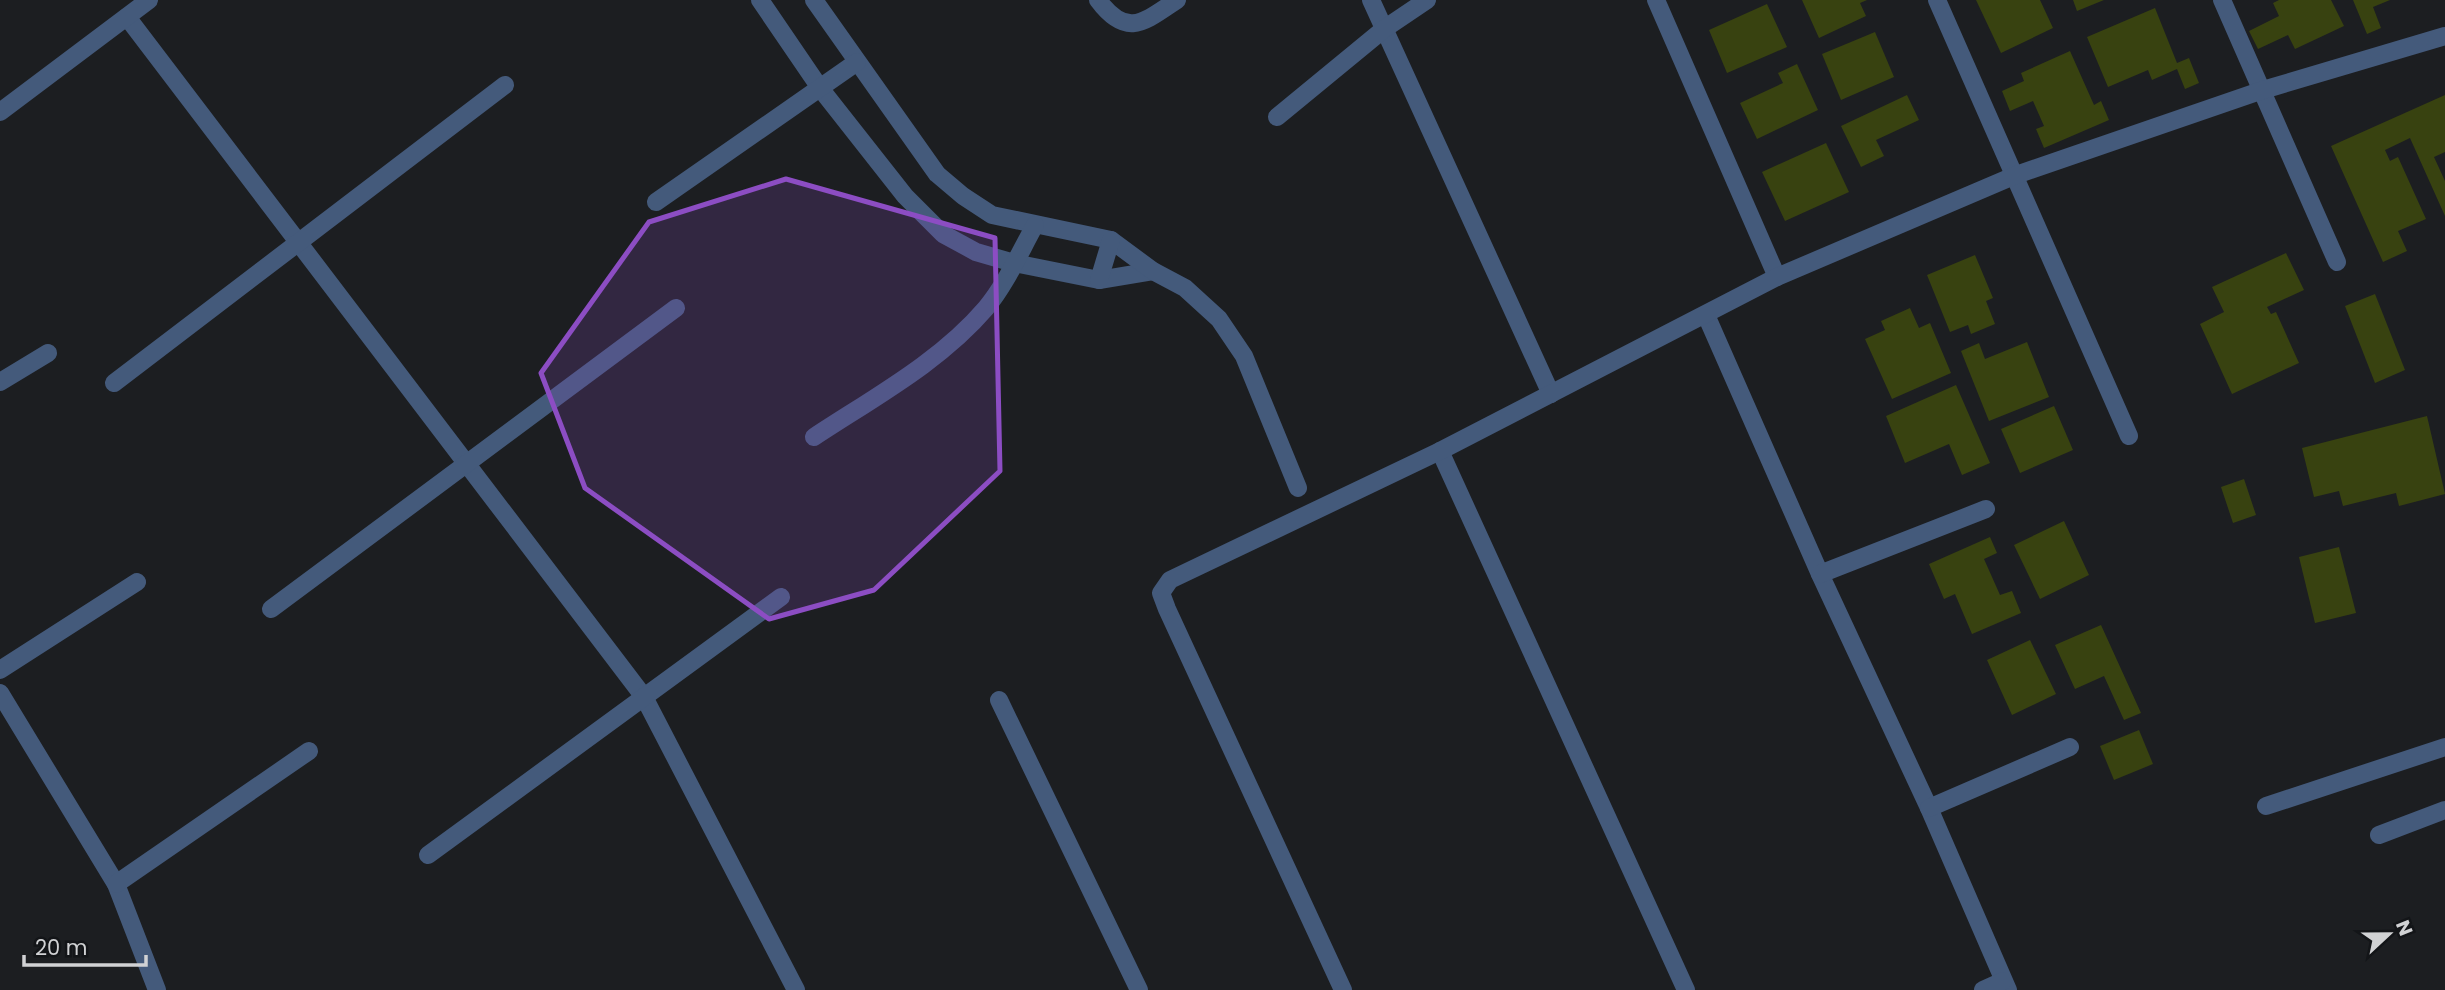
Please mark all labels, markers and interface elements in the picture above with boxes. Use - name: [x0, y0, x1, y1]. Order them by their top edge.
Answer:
- north arrow: [2354, 899, 2424, 969]
- text: N: [2389, 916, 2419, 940]
- scale bar: [24, 923, 147, 967]
- text: 20 m: [35, 933, 88, 962]

